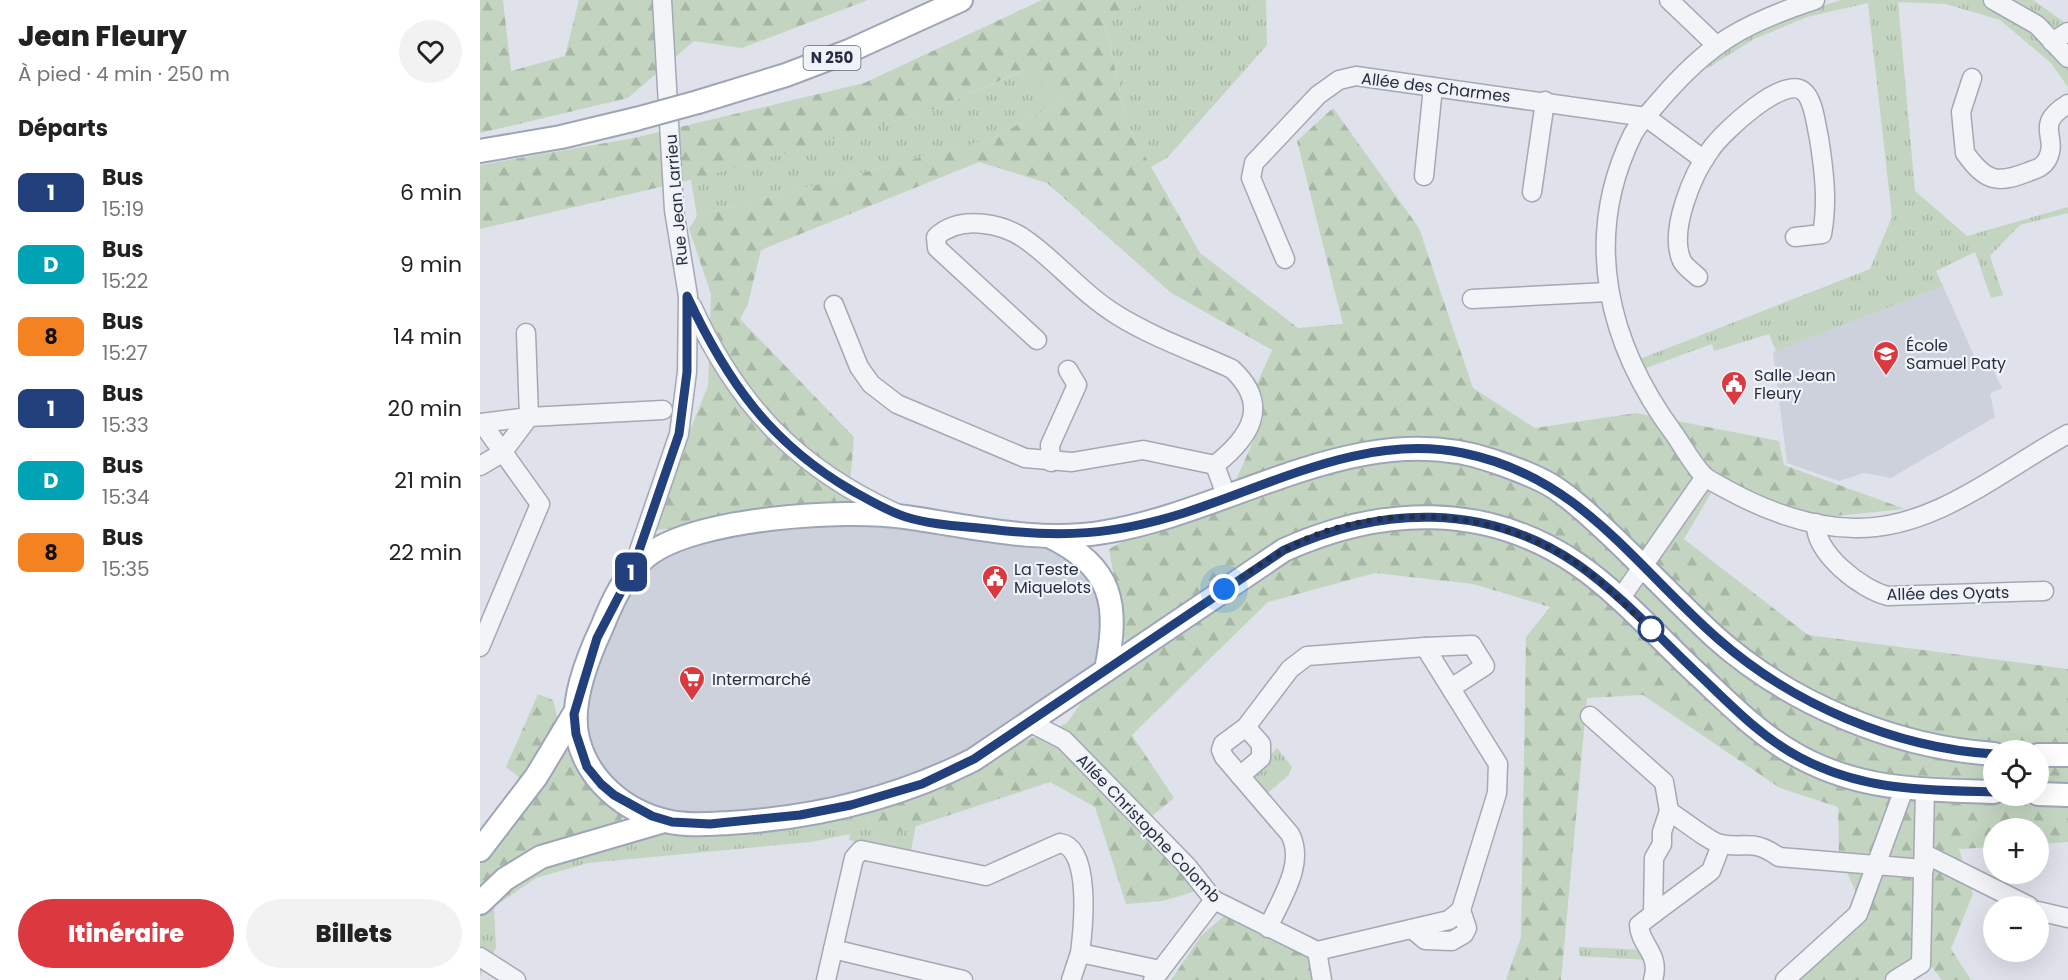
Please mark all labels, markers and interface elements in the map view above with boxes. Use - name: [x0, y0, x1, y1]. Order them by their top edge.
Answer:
- text: Jean Fleury: [18, 17, 187, 56]
- button: heart: [399, 20, 462, 83]
- road number: N 250: [804, 46, 860, 70]
- text: À pied · 4 min · 250 m: [18, 60, 230, 88]
- street label: Allée des Charmes: [1360, 67, 1512, 108]
- text: Départs: [18, 113, 108, 144]
- street label: Rue Jean Larrieu: [659, 133, 694, 267]
- text: Bus: [102, 162, 144, 193]
- text: 6 min: [400, 177, 462, 208]
- text: 1: [47, 178, 55, 207]
- text: 15:19: [102, 195, 144, 223]
- text: Bus: [102, 234, 144, 265]
- text: 9 min: [400, 249, 462, 280]
- text: D: [43, 250, 59, 279]
- text: 15:22: [102, 267, 148, 295]
- text: Bus: [102, 306, 144, 337]
- text: 14 min: [393, 321, 462, 352]
- text: 8: [44, 322, 58, 351]
- place label: École Samuel Paty: [1906, 334, 2006, 375]
- text: 15:27: [102, 339, 148, 367]
- school or university icon: École Samuel Paty: [1871, 339, 1901, 377]
- place label: Salle Jean Fleury: [1754, 364, 1836, 405]
- public building icon: Salle Jean Fleury: [1719, 369, 1749, 407]
- text: Bus: [102, 378, 144, 409]
- text: 20 min: [388, 393, 462, 424]
- text: 1: [47, 394, 55, 423]
- text: 15:33: [102, 411, 149, 439]
- text: Bus: [102, 450, 144, 481]
- text: 21 min: [394, 465, 462, 496]
- text: D: [43, 466, 59, 495]
- text: 15:34: [102, 483, 150, 511]
- text: Bus: [102, 522, 144, 553]
- text: 22 min: [389, 537, 462, 568]
- text: 8: [44, 538, 58, 567]
- line badge: 1: [612, 552, 650, 592]
- text: 15:35: [102, 555, 150, 583]
- text: 1: [627, 558, 635, 587]
- place label: La Teste Miquelots: [1014, 558, 1091, 599]
- public building icon: La Teste Miquelots: [980, 563, 1010, 601]
- your location: [1209, 574, 1239, 604]
- street label: Allée des Oyats: [1886, 581, 2010, 606]
- unlabelled marker: [1638, 616, 1664, 642]
- supermarket icon: Intermarché: [677, 664, 707, 702]
- place label: Intermarché: [712, 668, 811, 691]
- map controls: [1983, 740, 2049, 962]
- button: locate: [1983, 740, 2049, 806]
- street label: Allée Christophe Colomb: [1071, 749, 1226, 908]
- button: +: [1983, 818, 2049, 884]
- button: −: [1983, 896, 2049, 962]
- button: Itinéraire: [18, 899, 234, 968]
- button: Billets: [246, 899, 462, 968]

